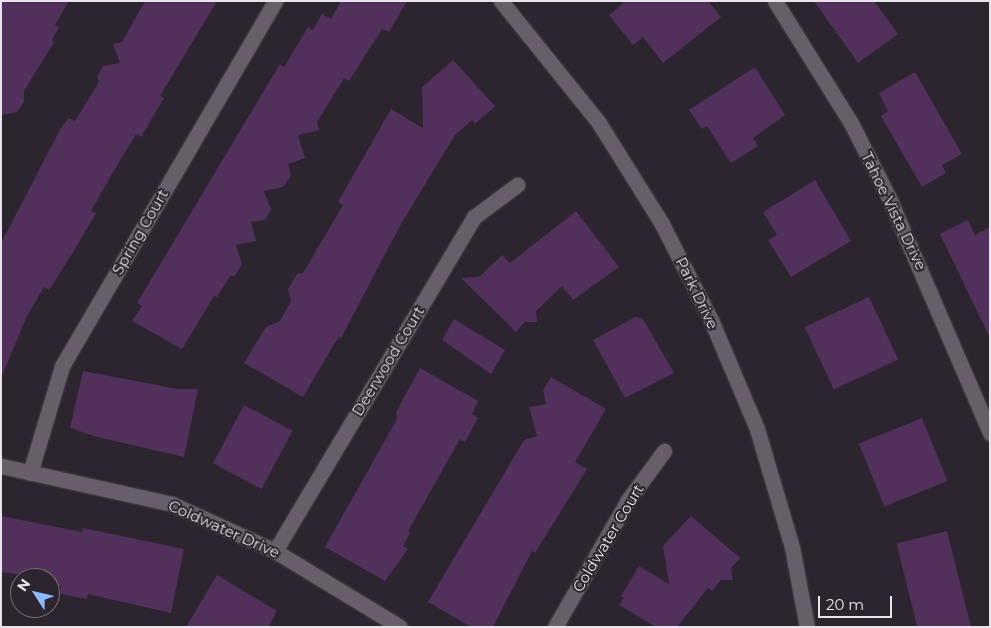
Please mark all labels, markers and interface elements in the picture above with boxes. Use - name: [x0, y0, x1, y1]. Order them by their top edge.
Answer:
- street label: Tahoe Vista Drive: [858, 149, 930, 273]
- street label: Spring Court: [108, 186, 172, 278]
- street label: Park Drive: [672, 254, 722, 332]
- street label: Deerwood Court: [348, 303, 428, 419]
- street label: Coldwater Court: [569, 481, 647, 595]
- street label: Coldwater Drive: [166, 496, 282, 562]
- north arrow: [10, 568, 60, 618]
- text: N: [13, 575, 34, 595]
- scale bar: [821, 586, 895, 618]
- text: 20 m: [826, 595, 864, 614]

